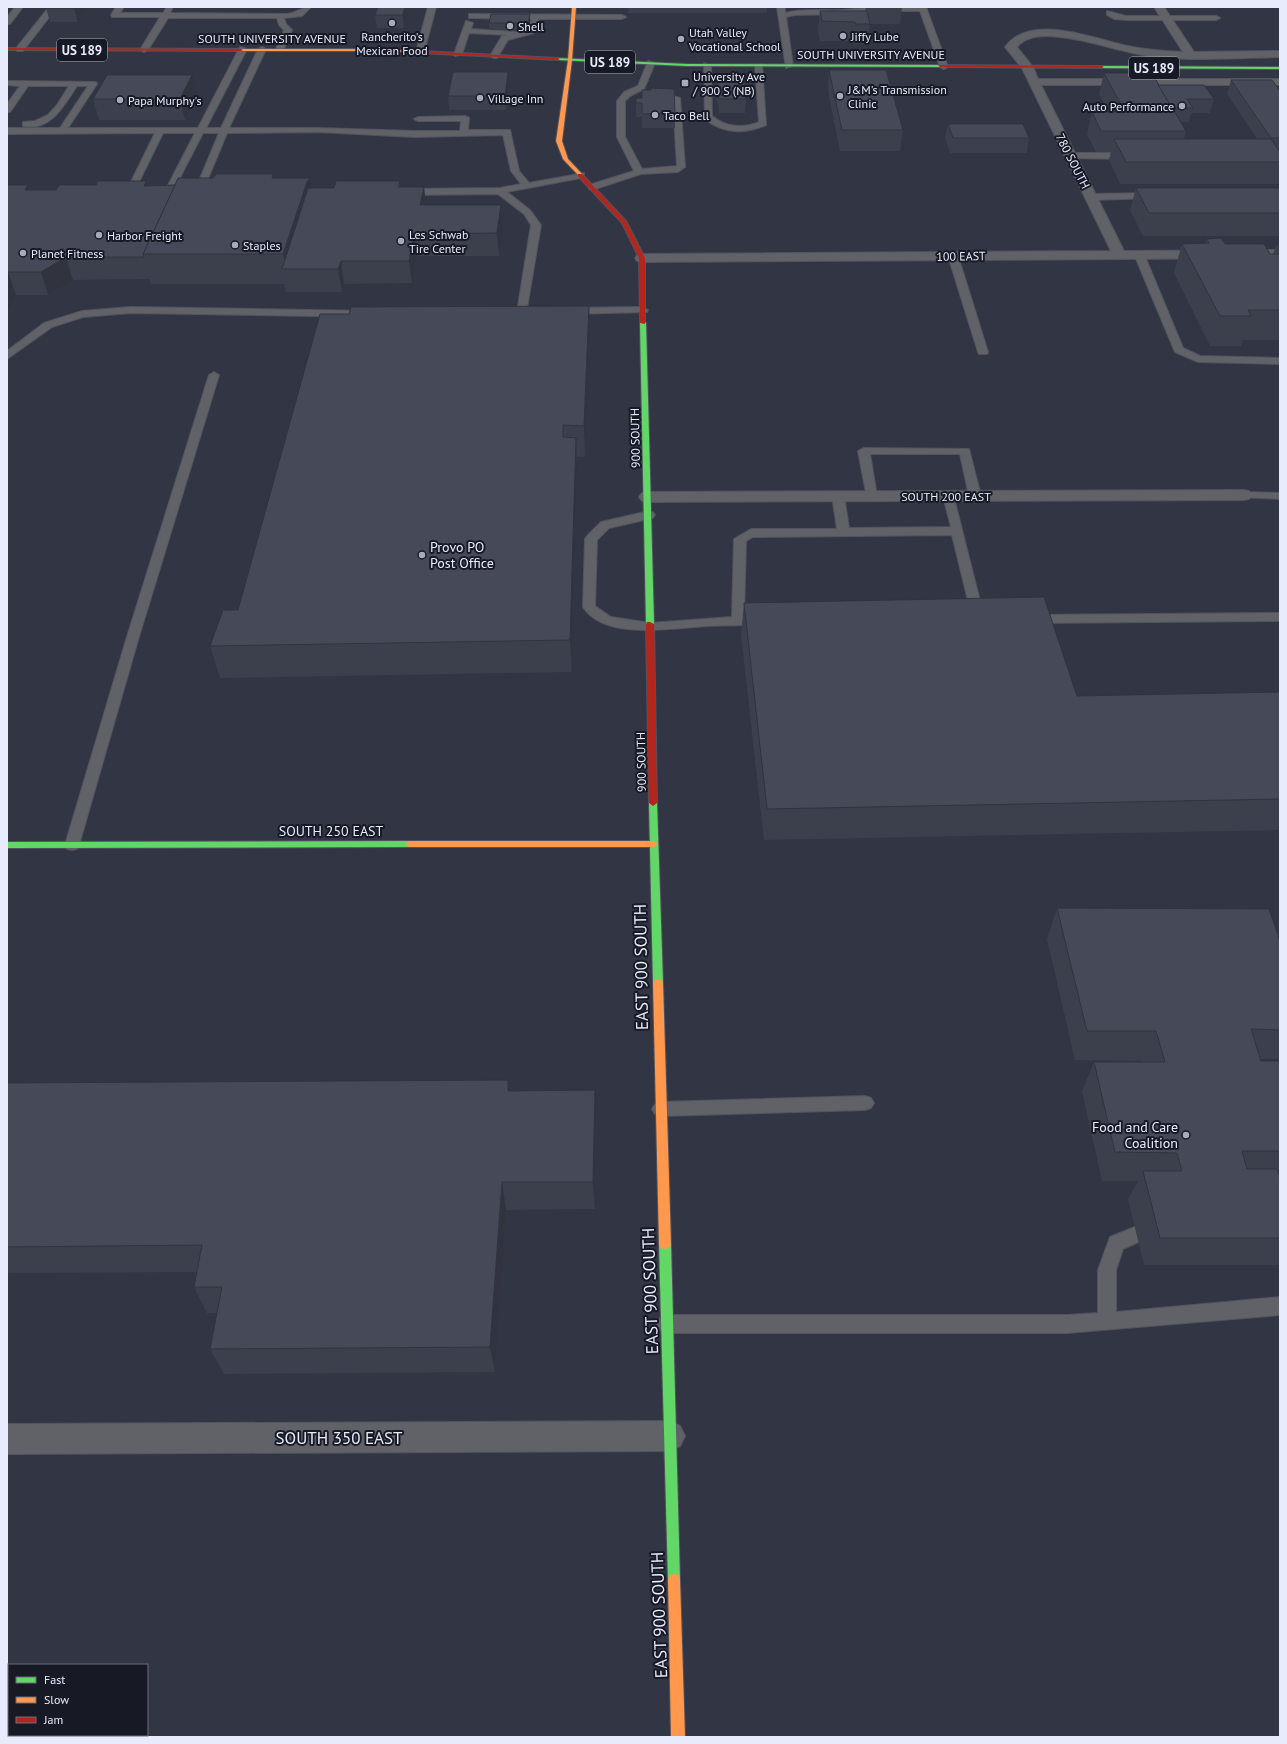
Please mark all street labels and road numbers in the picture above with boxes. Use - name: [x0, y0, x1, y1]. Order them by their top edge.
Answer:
- street label: SOUTH UNIVERSITY AVENUE: [198, 31, 346, 46]
- road number: US 189: [57, 39, 107, 61]
- street label: SOUTH UNIVERSITY AVENUE: [797, 47, 945, 62]
- road number: US 189: [585, 51, 635, 73]
- road number: US 189: [1129, 57, 1179, 79]
- street label: 780 SOUTH: [1053, 131, 1093, 191]
- street label: 100 EAST: [936, 248, 986, 264]
- street label: 900 SOUTH: [627, 408, 643, 468]
- street label: SOUTH 200 EAST: [901, 489, 991, 504]
- street label: 900 SOUTH: [633, 732, 649, 792]
- street label: SOUTH 250 EAST: [279, 822, 384, 840]
- street label: EAST 900 SOUTH: [629, 904, 653, 1030]
- street label: EAST 900 SOUTH: [637, 1227, 663, 1355]
- street label: SOUTH 350 EAST: [276, 1427, 403, 1449]
- street label: EAST 900 SOUTH: [646, 1551, 672, 1679]

